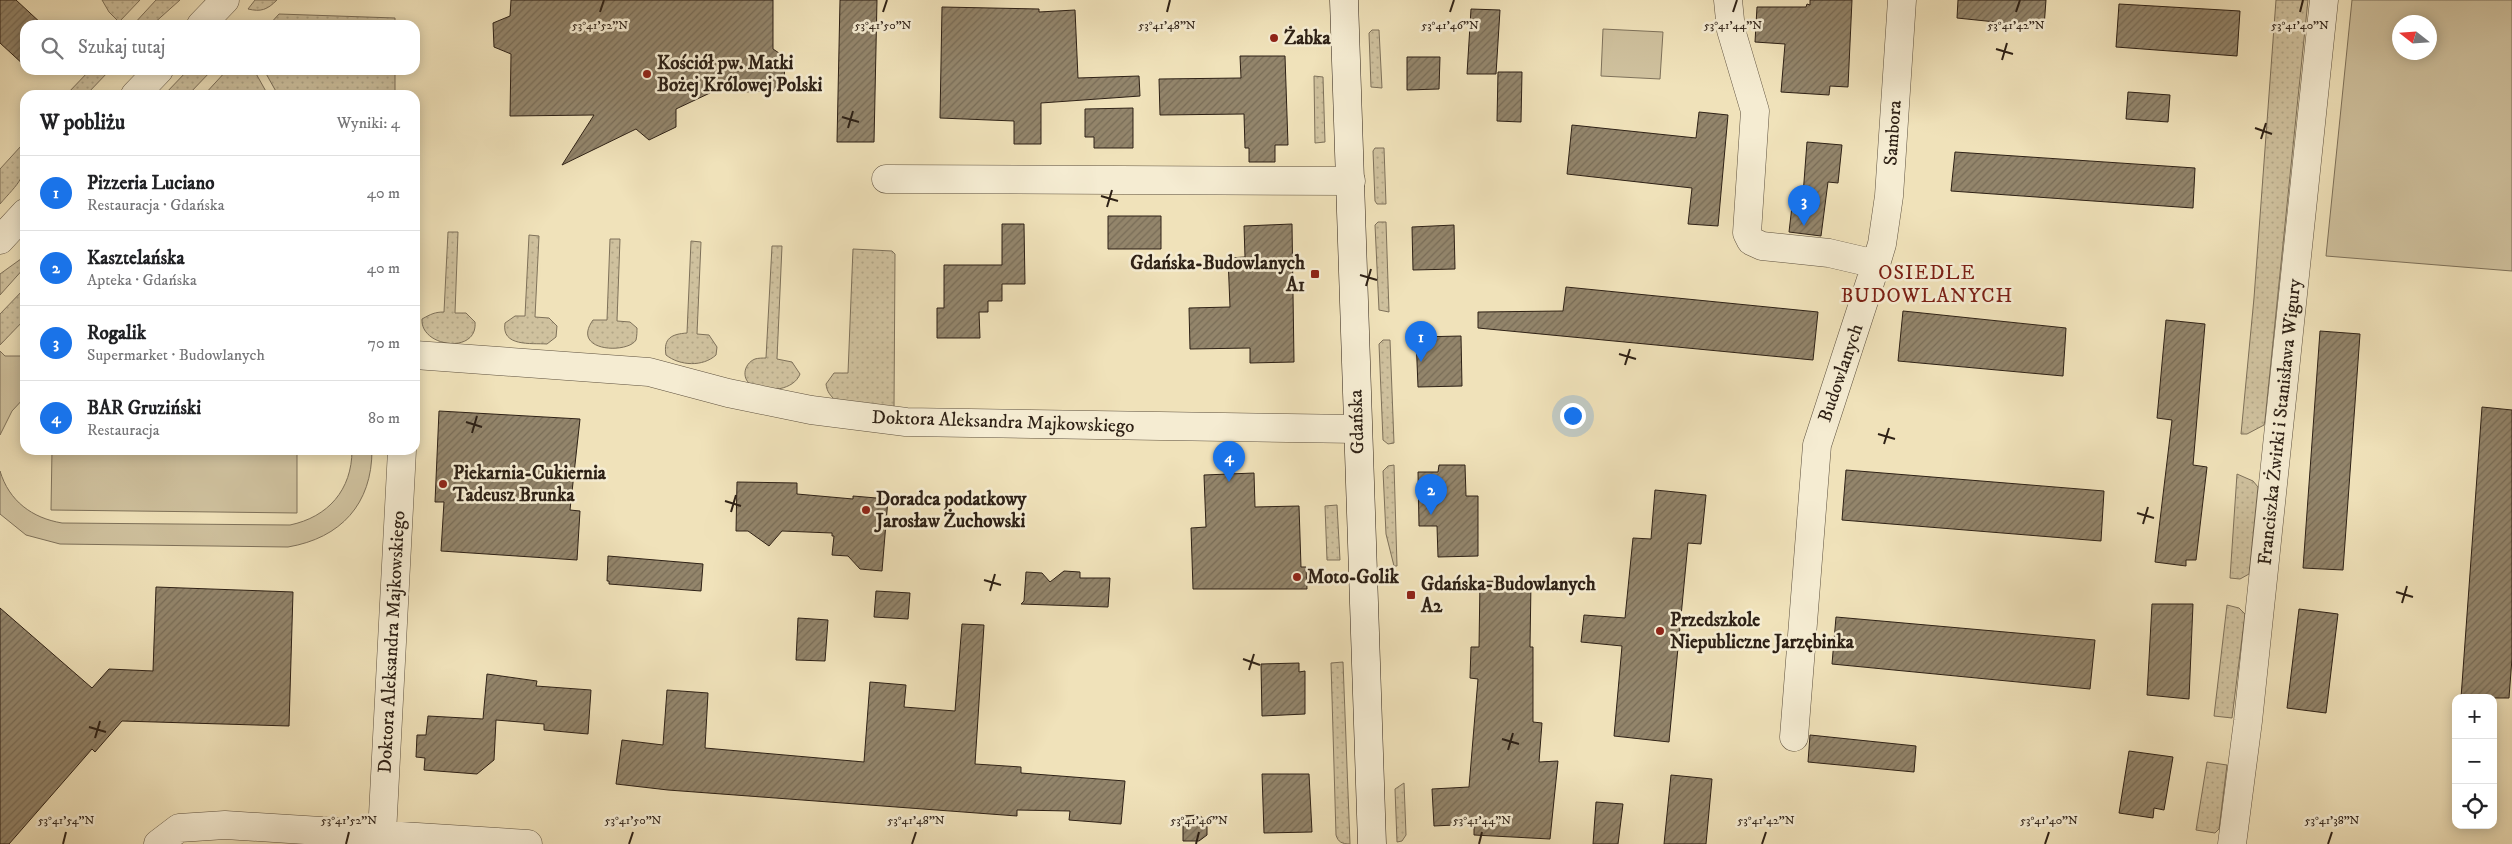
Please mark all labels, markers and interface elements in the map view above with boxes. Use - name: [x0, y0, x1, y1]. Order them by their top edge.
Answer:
- north arrow: [2392, 15, 2437, 60]
- text: 53°41'52"N: [572, 18, 628, 33]
- text: 53°41'50"N: [855, 18, 912, 33]
- text: 53°41'48"N: [1138, 18, 1196, 33]
- text: 53°41'46"N: [1421, 18, 1479, 33]
- text: 53°41'44"N: [1704, 18, 1762, 33]
- text: 53°41'42"N: [1987, 18, 2045, 33]
- text: 53°41'40"N: [2271, 18, 2329, 33]
- search box: [20, 20, 420, 75]
- place label: Żabka: [1284, 25, 1332, 50]
- marker: Żabka: [1268, 32, 1280, 44]
- icon: search: [38, 34, 66, 62]
- text: Szukaj tutaj: [78, 36, 165, 59]
- place label: Kościół pw. Matki Bożej Królowej Polski: [657, 52, 822, 98]
- marker: Kościół pw. Matki Bożej Królowej Polski: [641, 68, 653, 80]
- street label: Sambora: [1879, 100, 1907, 166]
- text: W pobliżu: [40, 110, 125, 136]
- text: Wyniki: 4: [337, 113, 400, 133]
- text: Pizzeria Luciano: [87, 172, 215, 195]
- text: 1: [53, 183, 59, 203]
- text: 40 m: [367, 183, 400, 203]
- pin: 3: [1788, 185, 1820, 226]
- text: Restauracja · Gdańska: [87, 195, 225, 215]
- text: Kasztelańska: [87, 247, 185, 270]
- place label: Gdańska-Budowlanych A1: [1130, 252, 1306, 297]
- text: 2: [52, 258, 60, 278]
- text: 40 m: [367, 258, 400, 278]
- district label: OSIEDLE BUDOWLANYCH: [1841, 261, 2013, 309]
- marker: Gdańska-Budowlanych A1: [1309, 268, 1321, 280]
- text: Apteka · Gdańska: [87, 270, 197, 290]
- street label: Franciszka Żwirki i Stanisława Wigury: [2253, 276, 2307, 566]
- pin: 1: [1405, 321, 1437, 362]
- street label: Budowlanych: [1813, 321, 1869, 425]
- text: Rogalik: [87, 322, 146, 345]
- text: 3: [53, 333, 59, 353]
- text: 70 m: [368, 333, 400, 353]
- text: Supermarket · Budowlanych: [87, 345, 265, 365]
- street label: Gdańska: [1344, 389, 1370, 455]
- text: BAR Gruziński: [87, 397, 201, 420]
- your location: [1560, 403, 1586, 429]
- street label: Doktora Aleksandra Majkowskiego: [871, 406, 1135, 438]
- text: 4: [51, 408, 61, 428]
- text: 80 m: [368, 408, 400, 428]
- text: Restauracja: [87, 420, 159, 440]
- pin: 4: [1213, 441, 1245, 482]
- place label: Piekarnia-Cukiernia Tadeusz Brunka: [452, 462, 607, 507]
- pin: 2: [1415, 474, 1447, 515]
- marker: Piekarnia-Cukiernia Tadeusz Brunka: [437, 478, 449, 490]
- place label: Doradca podatkowy Jarosław Żuchowski: [874, 488, 1027, 533]
- marker: Doradca podatkowy Jarosław Żuchowski: [860, 504, 872, 516]
- street label: Doktora Aleksandra Majkowskiego: [374, 510, 410, 774]
- place label: Moto-Golik: [1307, 566, 1399, 589]
- marker: Moto-Golik: [1291, 571, 1303, 583]
- place label: Gdańska-Budowlanych A2: [1420, 573, 1597, 618]
- marker: Gdańska-Budowlanych A2: [1405, 589, 1417, 601]
- place label: Przedszkole Niepubliczne Jarzębinka: [1670, 609, 1855, 654]
- marker: Przedszkole Niepubliczne Jarzębinka: [1654, 625, 1666, 637]
- map controls: [2452, 694, 2497, 829]
- button: +: [2452, 694, 2497, 739]
- button: −: [2452, 739, 2497, 784]
- button: locate: [2452, 784, 2497, 829]
- text: 53°41'54"N: [38, 813, 94, 828]
- text: 53°41'52"N: [321, 813, 377, 828]
- text: 53°41'50"N: [605, 813, 662, 828]
- text: 53°41'48"N: [887, 813, 945, 828]
- text: 53°41'46"N: [1170, 813, 1228, 828]
- text: 53°41'44"N: [1453, 813, 1511, 828]
- text: 53°41'42"N: [1737, 813, 1795, 828]
- text: 53°41'40"N: [2020, 813, 2078, 828]
- text: 53°41'38"N: [2305, 813, 2360, 828]

